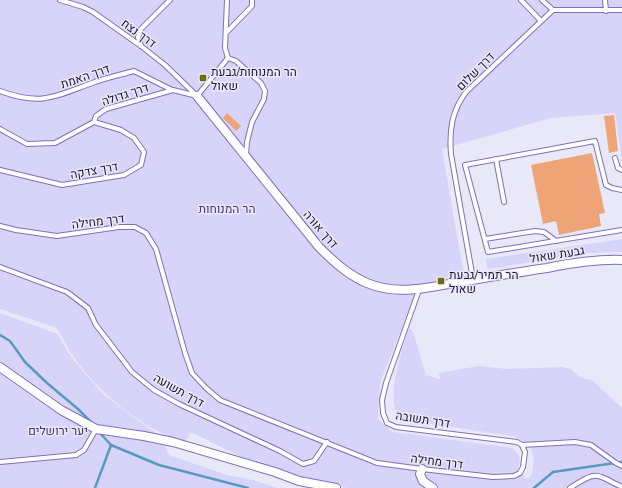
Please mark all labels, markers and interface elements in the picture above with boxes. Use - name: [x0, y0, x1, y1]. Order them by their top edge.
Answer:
- street label: דרך נצח: [119, 15, 159, 51]
- street label: דרך שלום: [453, 49, 497, 93]
- street label: דרך האמת: [58, 61, 112, 91]
- place label: הר המנוחות/גבעת שאול: [211, 64, 297, 93]
- marker: הר המנוחות/גבעת שאול: [198, 73, 208, 83]
- street label: דרך גדולה: [99, 79, 151, 109]
- street label: דרך צדקה: [69, 158, 119, 182]
- park label: הר המנוחות: [199, 201, 255, 216]
- street label: דרך אורה: [300, 207, 342, 251]
- street label: דרך מחילה: [71, 210, 125, 232]
- street label: גבעת שאול: [528, 242, 586, 266]
- place label: הר תמיר/גבעת שאול: [449, 267, 519, 296]
- marker: הר תמיר/גבעת שאול: [436, 276, 446, 286]
- street label: דרך תשועה: [151, 370, 207, 410]
- street label: דרך תשובה: [395, 407, 451, 431]
- park label: יער ירושלים: [28, 423, 88, 438]
- street label: דרך מחילה: [410, 450, 464, 472]

